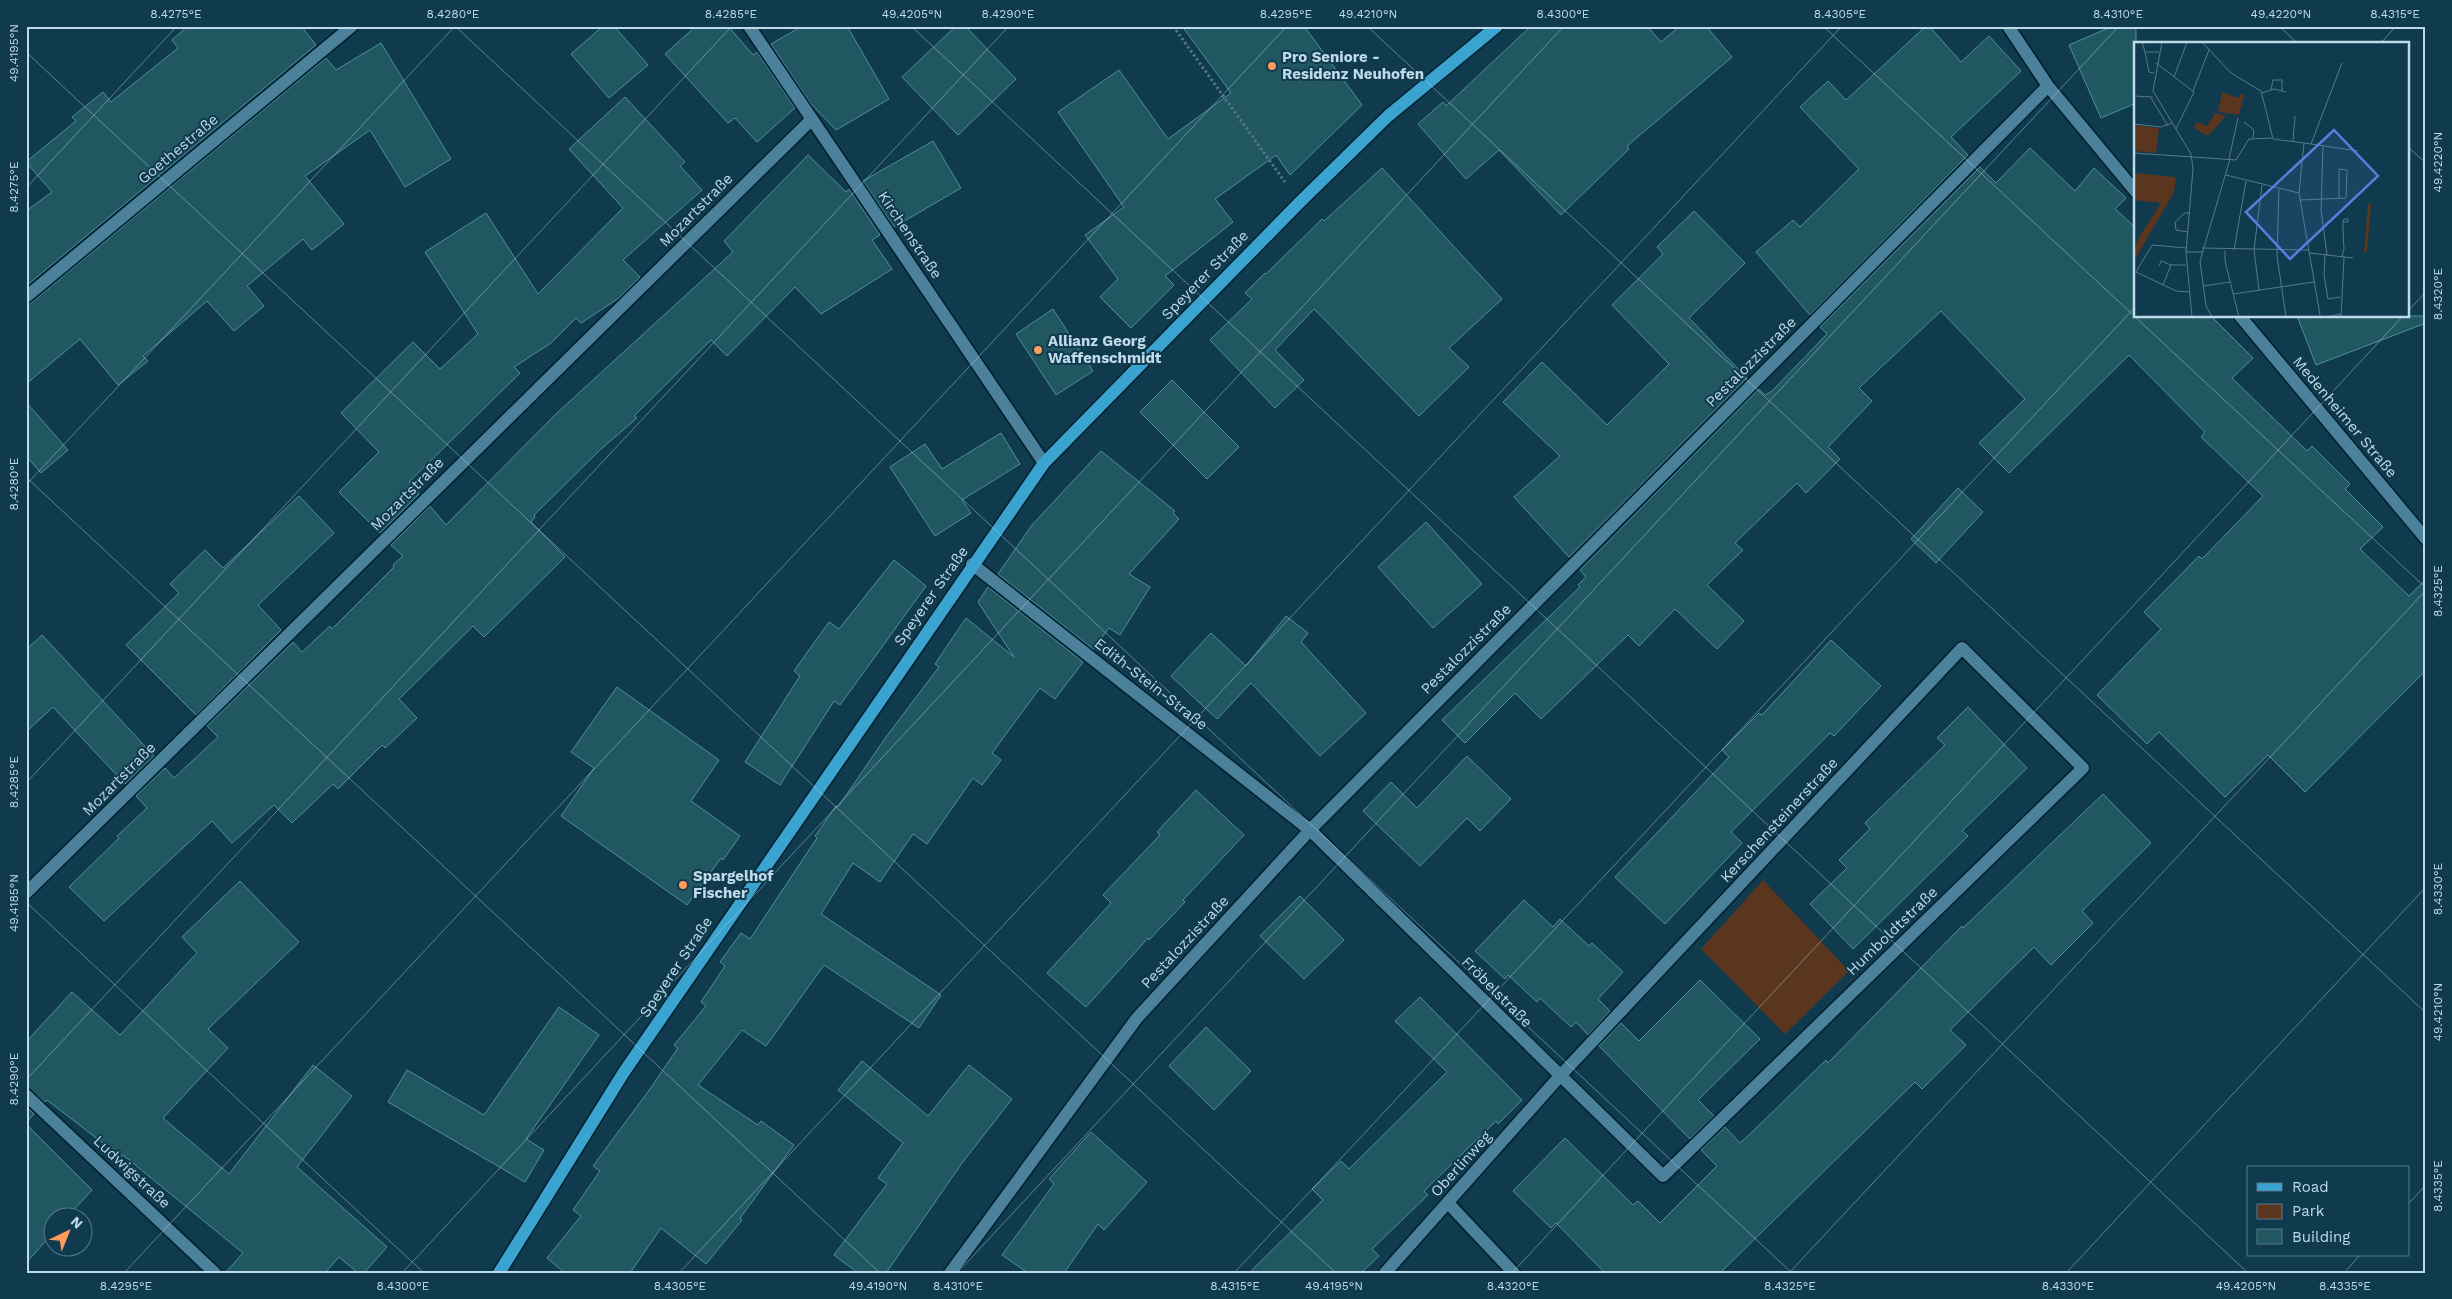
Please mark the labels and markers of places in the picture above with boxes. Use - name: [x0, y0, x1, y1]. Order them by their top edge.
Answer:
- place label: Pro Seniore - Residenz Neuhofen: [1282, 48, 1424, 83]
- marker: Pro Seniore - Residenz Neuhofen: [1266, 60, 1278, 72]
- place label: Allianz Georg Waffenschmidt: [1048, 332, 1162, 367]
- marker: Allianz Georg Waffenschmidt: [1032, 344, 1044, 356]
- place label: Spargelhof Fischer: [693, 867, 774, 902]
- marker: Spargelhof Fischer: [677, 879, 689, 891]

